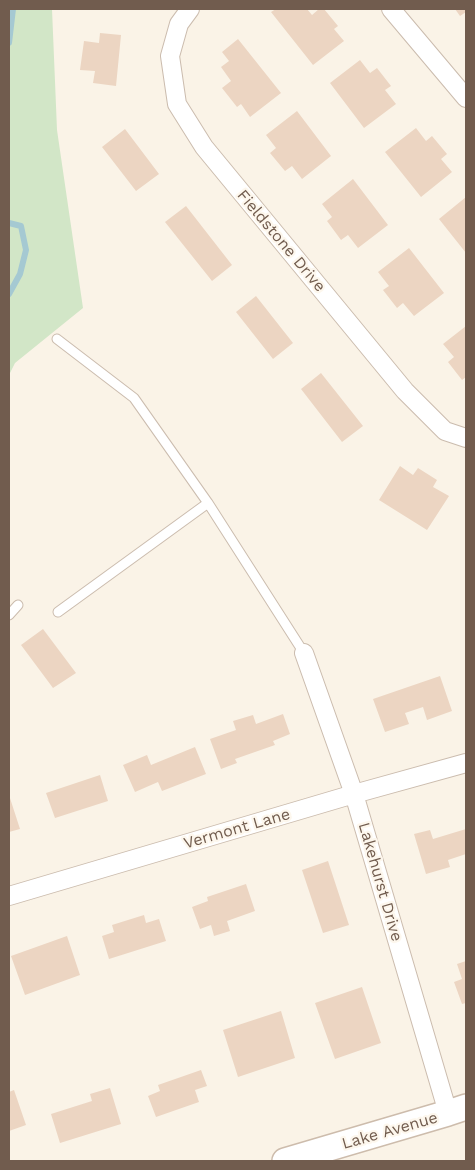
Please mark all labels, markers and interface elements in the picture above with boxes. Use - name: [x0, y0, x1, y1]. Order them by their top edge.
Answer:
- street label: Fieldstone Drive: [233, 186, 329, 296]
- street label: Vermont Lane: [182, 805, 292, 853]
- street label: Lakehurst Drive: [354, 820, 406, 944]
- street label: Lake Avenue: [340, 1108, 440, 1154]

